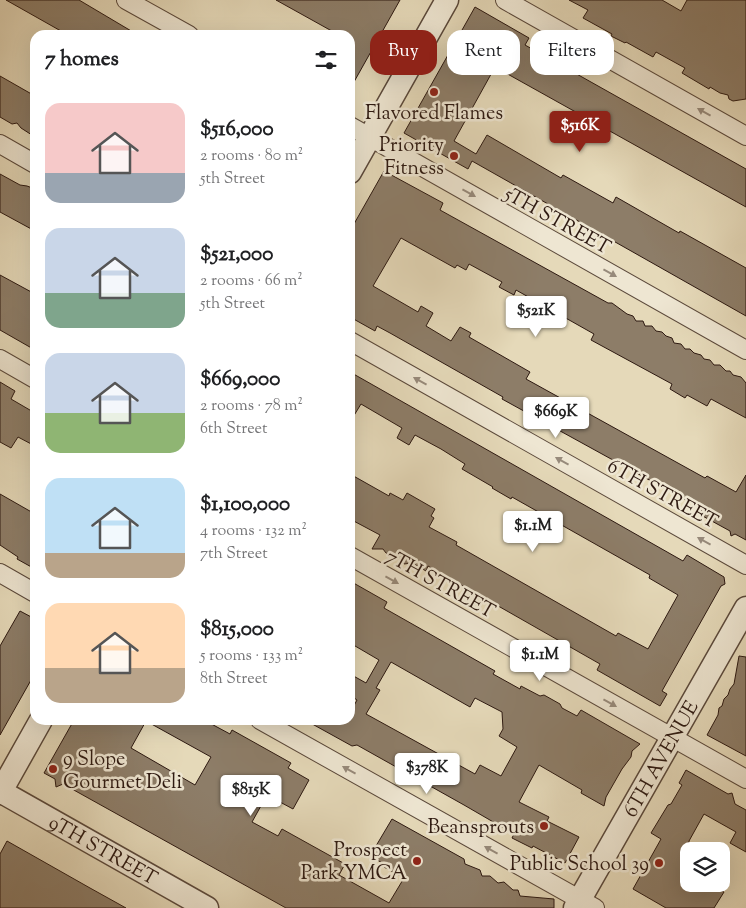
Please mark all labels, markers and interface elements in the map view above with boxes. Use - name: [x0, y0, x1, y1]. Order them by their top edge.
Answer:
- chip: Buy: [370, 30, 437, 75]
- chip: Rent: [447, 30, 520, 75]
- chip: Filters: [530, 30, 614, 75]
- text: 7 homes: [45, 45, 119, 75]
- icon: filters: [312, 46, 340, 74]
- marker: Flavored Flames: [428, 86, 440, 98]
- place label: Flavored Flames: [365, 100, 503, 129]
- one-way arrow: [697, 107, 710, 116]
- pin: $516K: [545, 110, 615, 153]
- text: $516,000: [200, 115, 274, 145]
- text: $516K: [561, 115, 599, 138]
- icon: home: [85, 123, 145, 183]
- place label: Priority Fitness: [379, 132, 444, 184]
- text: 2 rooms · 80 m²: [200, 145, 303, 168]
- marker: Priority Fitness: [448, 150, 460, 162]
- text: 5th Street: [200, 168, 265, 191]
- street label: 5TH STREET: [497, 180, 615, 263]
- one-way arrow: [462, 189, 475, 198]
- text: $521,000: [200, 240, 273, 270]
- icon: home: [85, 248, 145, 308]
- one-way arrow: [603, 269, 618, 277]
- text: 2 rooms · 66 m²: [200, 270, 303, 293]
- text: 5th Street: [200, 293, 265, 316]
- pin: $521K: [501, 296, 571, 338]
- text: $521K: [517, 300, 555, 323]
- text: $669,000: [200, 365, 280, 395]
- icon: home: [85, 373, 145, 433]
- one-way arrow: [413, 377, 428, 385]
- text: 2 rooms · 78 m²: [200, 395, 303, 418]
- pin: $669K: [521, 396, 591, 439]
- text: $669K: [534, 401, 578, 424]
- text: 6th Street: [200, 418, 267, 441]
- street label: 6TH STREET: [601, 453, 722, 538]
- one-way arrow: [555, 457, 569, 465]
- text: $1,100,000: [200, 490, 290, 520]
- icon: home: [85, 498, 145, 558]
- pin: $1.1M: [498, 510, 568, 553]
- text: $1.1M: [514, 515, 552, 538]
- text: 4 rooms · 132 m²: [200, 520, 307, 543]
- one-way arrow: [697, 536, 710, 545]
- text: 7th Street: [200, 543, 268, 566]
- street label: 7TH STREET: [380, 543, 500, 627]
- one-way arrow: [385, 576, 400, 584]
- text: $815,000: [200, 615, 274, 645]
- icon: home: [85, 623, 145, 683]
- pin: $1.1M: [505, 640, 575, 682]
- text: $1.1M: [521, 644, 559, 667]
- text: 5 rooms · 133 m²: [200, 645, 303, 668]
- text: 8th Street: [200, 668, 268, 691]
- street label: 6TH AVENUE: [618, 696, 707, 824]
- one-way arrow: [604, 698, 617, 707]
- place label: 9 Slope Gourmet Deli: [63, 746, 183, 798]
- pin: $378K: [392, 752, 462, 795]
- text: $378K: [406, 757, 448, 780]
- marker: 9 Slope Gourmet Deli: [47, 763, 59, 775]
- one-way arrow: [343, 766, 356, 775]
- pin: $815K: [216, 774, 286, 817]
- text: $815K: [231, 779, 271, 802]
- street label: 9TH STREET: [43, 809, 162, 894]
- place label: Beansprouts: [427, 814, 534, 843]
- marker: Beansprouts: [538, 820, 550, 832]
- place label: Prospect Park YMCA: [301, 837, 407, 889]
- map controls: [680, 842, 730, 892]
- button: layers: [680, 842, 730, 892]
- one-way arrow: [485, 845, 498, 854]
- place label: Public School 39: [510, 851, 649, 880]
- marker: Prospect Park YMCA: [411, 855, 423, 867]
- marker: Public School 39: [653, 857, 665, 869]

